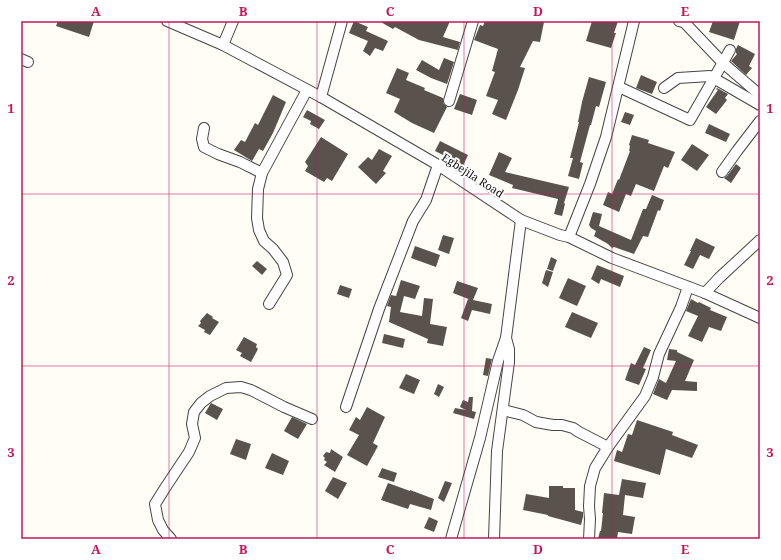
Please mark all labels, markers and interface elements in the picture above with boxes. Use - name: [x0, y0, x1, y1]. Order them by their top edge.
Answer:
- text: A: [91, 2, 101, 20]
- text: B: [239, 2, 248, 20]
- text: C: [386, 2, 395, 20]
- text: D: [533, 2, 543, 20]
- text: E: [681, 2, 690, 20]
- text: 1: [7, 99, 15, 117]
- text: 1: [766, 99, 774, 117]
- street label: Egbejila Road: [439, 149, 507, 201]
- text: 2: [7, 271, 15, 289]
- text: 2: [766, 271, 774, 289]
- text: 3: [7, 443, 15, 461]
- text: 3: [766, 443, 774, 461]
- text: A: [91, 540, 101, 558]
- text: B: [239, 540, 248, 558]
- text: C: [386, 540, 395, 558]
- text: D: [533, 540, 543, 558]
- text: E: [681, 540, 690, 558]

